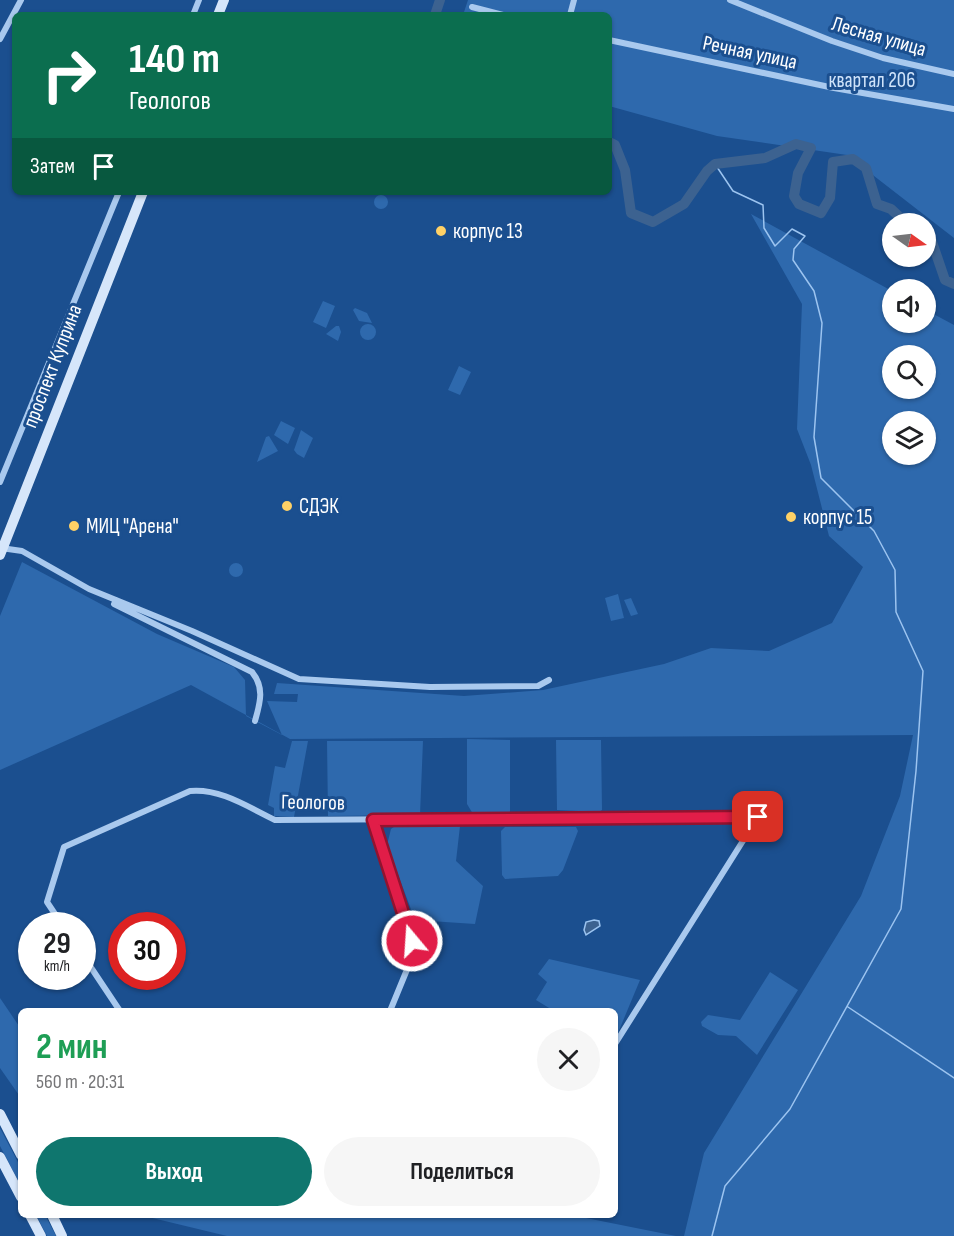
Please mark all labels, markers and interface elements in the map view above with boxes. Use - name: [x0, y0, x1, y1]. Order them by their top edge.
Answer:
- street label: Лесная улица: [829, 11, 929, 62]
- street label: Речная улица: [700, 30, 799, 75]
- text: 140 m: [129, 34, 220, 85]
- icon: right: [30, 36, 108, 114]
- park label: квартал 206: [829, 68, 915, 93]
- text: Геологов: [129, 85, 211, 117]
- icon: arrive: [87, 150, 120, 183]
- text: Затем: [30, 153, 75, 180]
- north arrow: [882, 213, 936, 267]
- map controls: [882, 213, 936, 465]
- place label: корпус 13: [453, 219, 523, 244]
- marker: корпус 13: [434, 224, 448, 238]
- button: sound: [882, 279, 936, 333]
- street label: проспект Куприна: [17, 301, 87, 431]
- button: search: [882, 345, 936, 399]
- button: layers: [882, 411, 936, 465]
- place label: СДЭК: [299, 494, 339, 519]
- marker: СДЭК: [280, 499, 294, 513]
- place label: корпус 15: [803, 505, 872, 530]
- marker: корпус 15: [784, 510, 798, 524]
- place label: МИЦ "Арена": [86, 514, 179, 539]
- marker: МИЦ "Арена": [67, 519, 81, 533]
- street label: Геологов: [281, 789, 345, 816]
- pin: [732, 791, 783, 842]
- icon: arrive: [741, 800, 774, 833]
- position arrow: [380, 909, 444, 973]
- speed limit sign: 30: [108, 912, 186, 990]
- text: 29: [43, 926, 71, 962]
- text: km/h: [44, 957, 70, 976]
- text: 2 мин: [36, 1026, 107, 1069]
- button: close: [537, 1028, 600, 1091]
- text: 560 m · 20:31: [36, 1070, 124, 1094]
- button: Выход: [36, 1137, 312, 1206]
- button: Поделиться: [324, 1137, 600, 1206]

